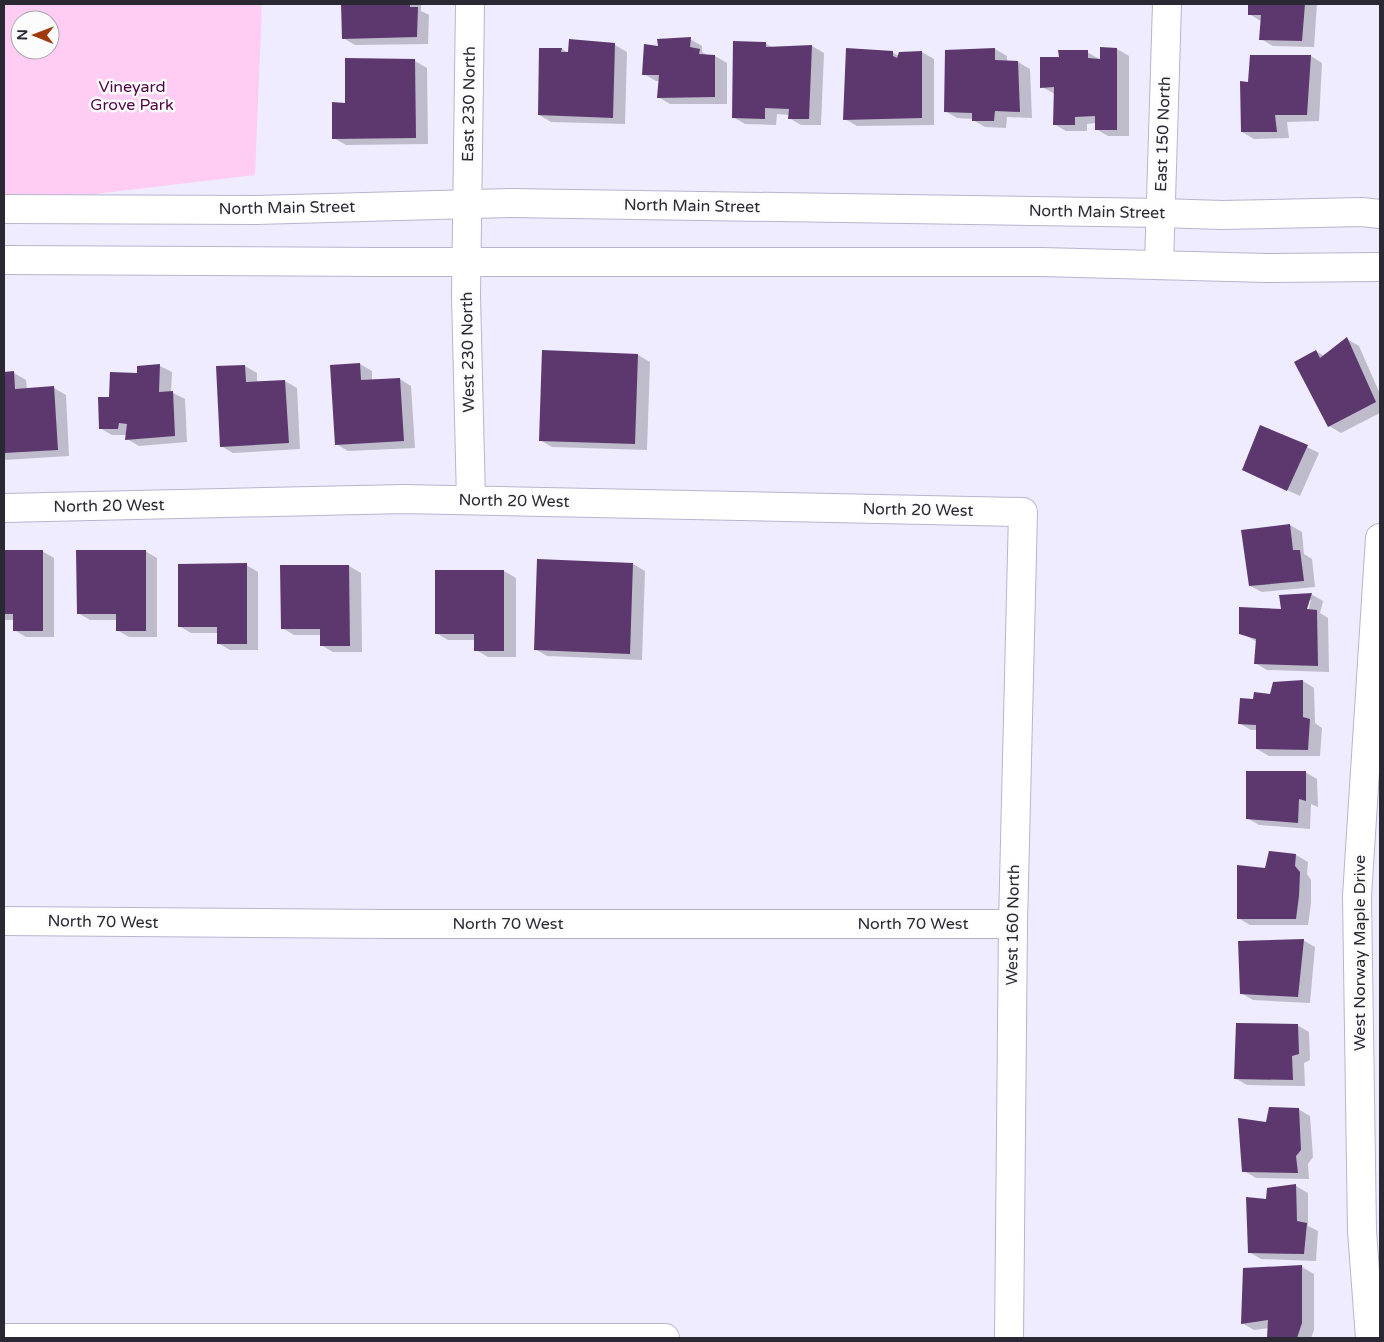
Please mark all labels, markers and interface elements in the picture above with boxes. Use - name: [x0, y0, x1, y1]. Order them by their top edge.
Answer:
- north arrow: [10, 10, 60, 60]
- text: N: [14, 29, 31, 41]
- street label: East 230 North: [458, 46, 480, 162]
- street label: East 150 North: [1151, 76, 1175, 192]
- park label: Vineyard Grove Park: [90, 77, 174, 115]
- street label: North Main Street: [624, 195, 760, 217]
- street label: North Main Street: [219, 197, 355, 219]
- street label: North Main Street: [1029, 201, 1165, 223]
- street label: West 230 North: [457, 291, 479, 413]
- street label: North 20 West: [458, 490, 570, 512]
- street label: North 20 West: [53, 495, 165, 517]
- street label: North 20 West: [862, 499, 974, 521]
- street label: West Norway Maple Drive: [1350, 855, 1370, 1051]
- street label: West 160 North: [1002, 864, 1024, 986]
- street label: North 70 West: [47, 911, 159, 933]
- street label: North 70 West: [453, 914, 564, 934]
- street label: North 70 West: [858, 914, 969, 934]

